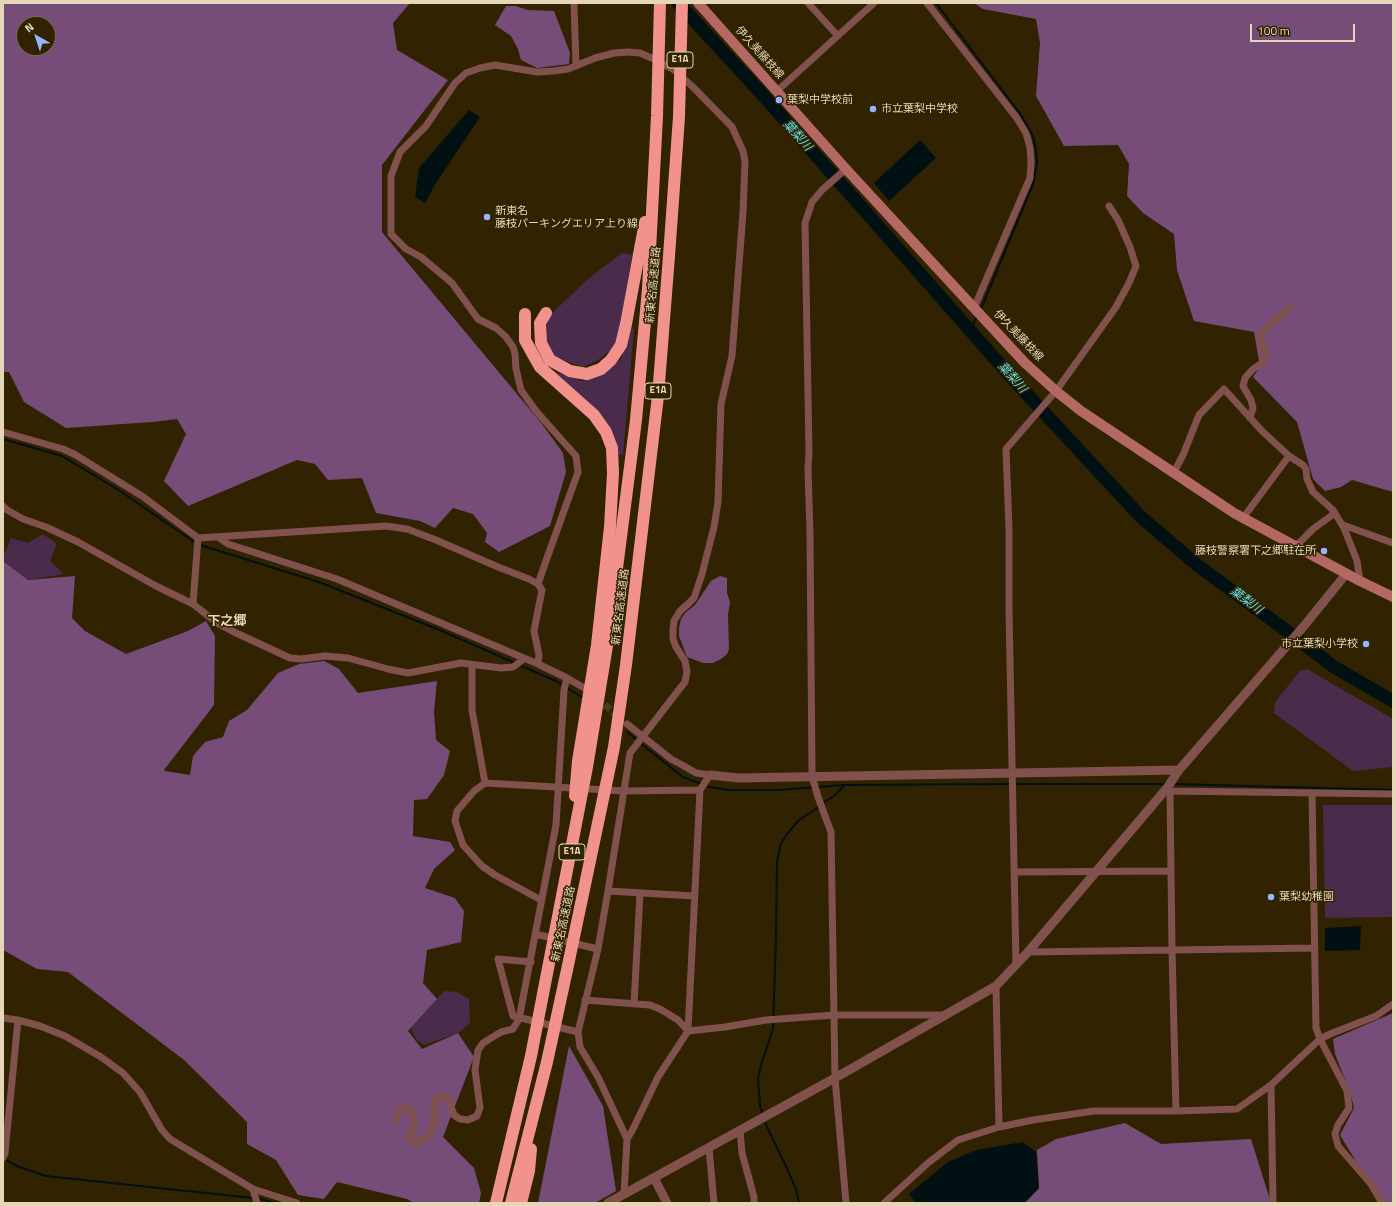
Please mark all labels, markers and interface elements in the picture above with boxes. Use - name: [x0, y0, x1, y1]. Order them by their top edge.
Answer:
- north arrow: [16, 16, 56, 56]
- scale bar: [1252, 16, 1357, 42]
- text: N: [21, 19, 37, 36]
- text: 100 m: [1257, 21, 1290, 40]
- street label: 伊久美藤枝線: [732, 24, 786, 82]
- road number: E1A: [667, 52, 693, 68]
- place label: 葉梨中学校前: [787, 93, 853, 107]
- marker: 葉梨中学校前: [774, 95, 784, 105]
- place label: 市立葉梨中学校: [881, 102, 958, 116]
- marker: 市立葉梨中学校: [868, 104, 878, 114]
- water label: 葉梨川: [780, 118, 814, 154]
- place label: 新東名 藤枝パーキングエリア上り線: [495, 204, 638, 230]
- marker: 新東名 藤枝パーキングエリア上り線: [482, 212, 492, 222]
- street label: 新東名高速道路: [644, 246, 664, 324]
- street label: 伊久美藤枝線: [990, 308, 1046, 364]
- water label: 葉梨川: [995, 360, 1029, 396]
- road number: E1A: [645, 383, 671, 399]
- place label: 藤枝警察署下之郷駐在所: [1195, 544, 1316, 558]
- marker: 藤枝警察署下之郷駐在所: [1319, 546, 1329, 556]
- street label: 新東名高速道路: [610, 568, 632, 646]
- water label: 葉梨川: [1227, 584, 1265, 618]
- district label: 下之郷: [208, 614, 246, 630]
- place label: 市立葉梨小学校: [1281, 637, 1358, 651]
- marker: 市立葉梨小学校: [1361, 639, 1371, 649]
- road number: E1A: [559, 844, 585, 860]
- street label: 新東名高速道路: [550, 885, 578, 963]
- place label: 葉梨幼稚園: [1279, 890, 1334, 904]
- marker: 葉梨幼稚園: [1266, 892, 1276, 902]

